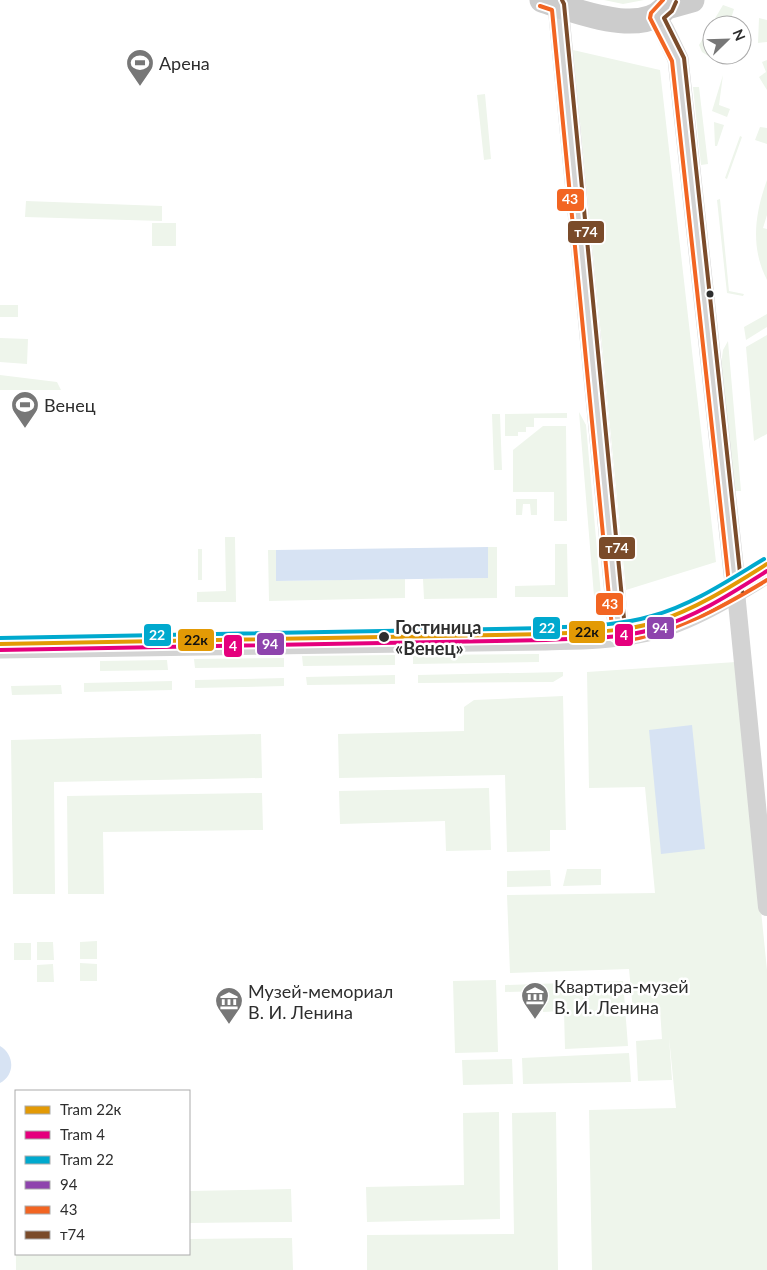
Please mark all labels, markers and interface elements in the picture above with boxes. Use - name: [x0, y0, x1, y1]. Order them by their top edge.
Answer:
- north arrow: [702, 15, 752, 65]
- text: N: [729, 26, 749, 43]
- sports icon: Арена: [125, 48, 155, 87]
- place label: Арена: [159, 52, 210, 74]
- line badge: 43: [556, 188, 585, 212]
- text: 43: [562, 190, 578, 207]
- line badge: т74: [567, 220, 605, 244]
- text: т74: [574, 223, 598, 240]
- unlabelled marker: [705, 289, 715, 299]
- sports icon: Венец: [10, 390, 40, 429]
- place label: Венец: [44, 394, 96, 416]
- line badge: т74: [598, 536, 636, 560]
- text: т74: [605, 539, 629, 556]
- line badge: 43: [595, 592, 624, 616]
- text: 43: [602, 595, 618, 612]
- place label: Гостиница «Венец»: [395, 616, 481, 659]
- line badge: 22: [532, 616, 561, 640]
- line badge: 94: [646, 616, 675, 640]
- text: 22: [539, 619, 555, 636]
- text: 94: [652, 619, 668, 636]
- line badge: 22к: [568, 620, 606, 644]
- line badge: 22: [143, 623, 172, 647]
- text: 22к: [575, 623, 599, 640]
- line badge: 4: [614, 623, 634, 647]
- text: 22: [149, 626, 165, 643]
- text: 4: [620, 626, 628, 643]
- line badge: 22к: [177, 628, 215, 652]
- marker: Гостиница «Венец»: [377, 630, 391, 644]
- text: 22к: [184, 631, 208, 648]
- line badge: 94: [256, 632, 285, 656]
- line badge: 4: [223, 634, 243, 658]
- text: 94: [262, 635, 278, 652]
- text: 4: [229, 637, 237, 654]
- place label: Квартира-музей В. И. Ленина: [554, 975, 689, 1018]
- place label: Музей-мемориал В. И. Ленина: [248, 980, 393, 1023]
- museum icon: Квартира-музей В. И. Ленина: [520, 981, 550, 1020]
- museum icon: Музей-мемориал В. И. Ленина: [214, 986, 244, 1025]
- legend: [15, 1090, 190, 1255]
- text: Tram 22к: [60, 1100, 122, 1118]
- text: Tram 4: [60, 1125, 105, 1143]
- text: Tram 22: [60, 1150, 114, 1168]
- text: 94: [60, 1175, 78, 1193]
- text: 43: [60, 1200, 77, 1218]
- text: т74: [60, 1225, 85, 1243]

